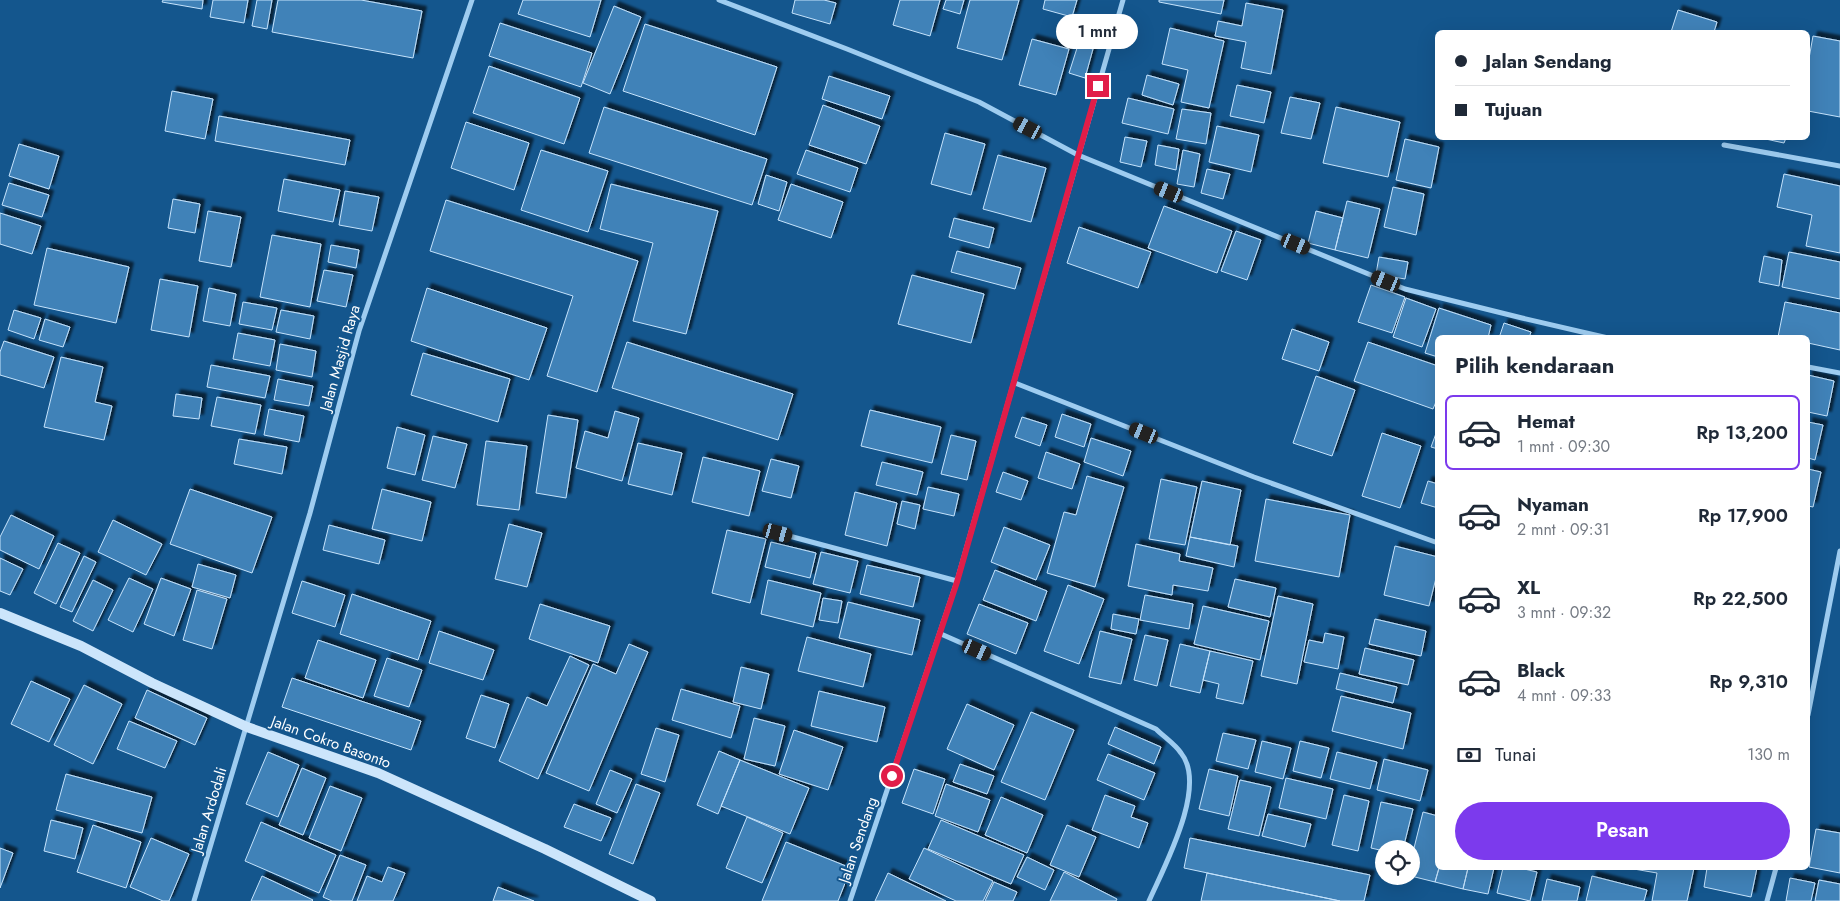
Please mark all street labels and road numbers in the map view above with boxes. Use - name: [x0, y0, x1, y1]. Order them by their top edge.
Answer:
- street label: Jalan Masjid Raya: [314, 302, 366, 416]
- street label: Jalan Cokro Basonto: [266, 709, 394, 774]
- street label: Jalan Ardodali: [185, 764, 232, 858]
- street label: Jalan Sendang: [832, 794, 883, 888]

